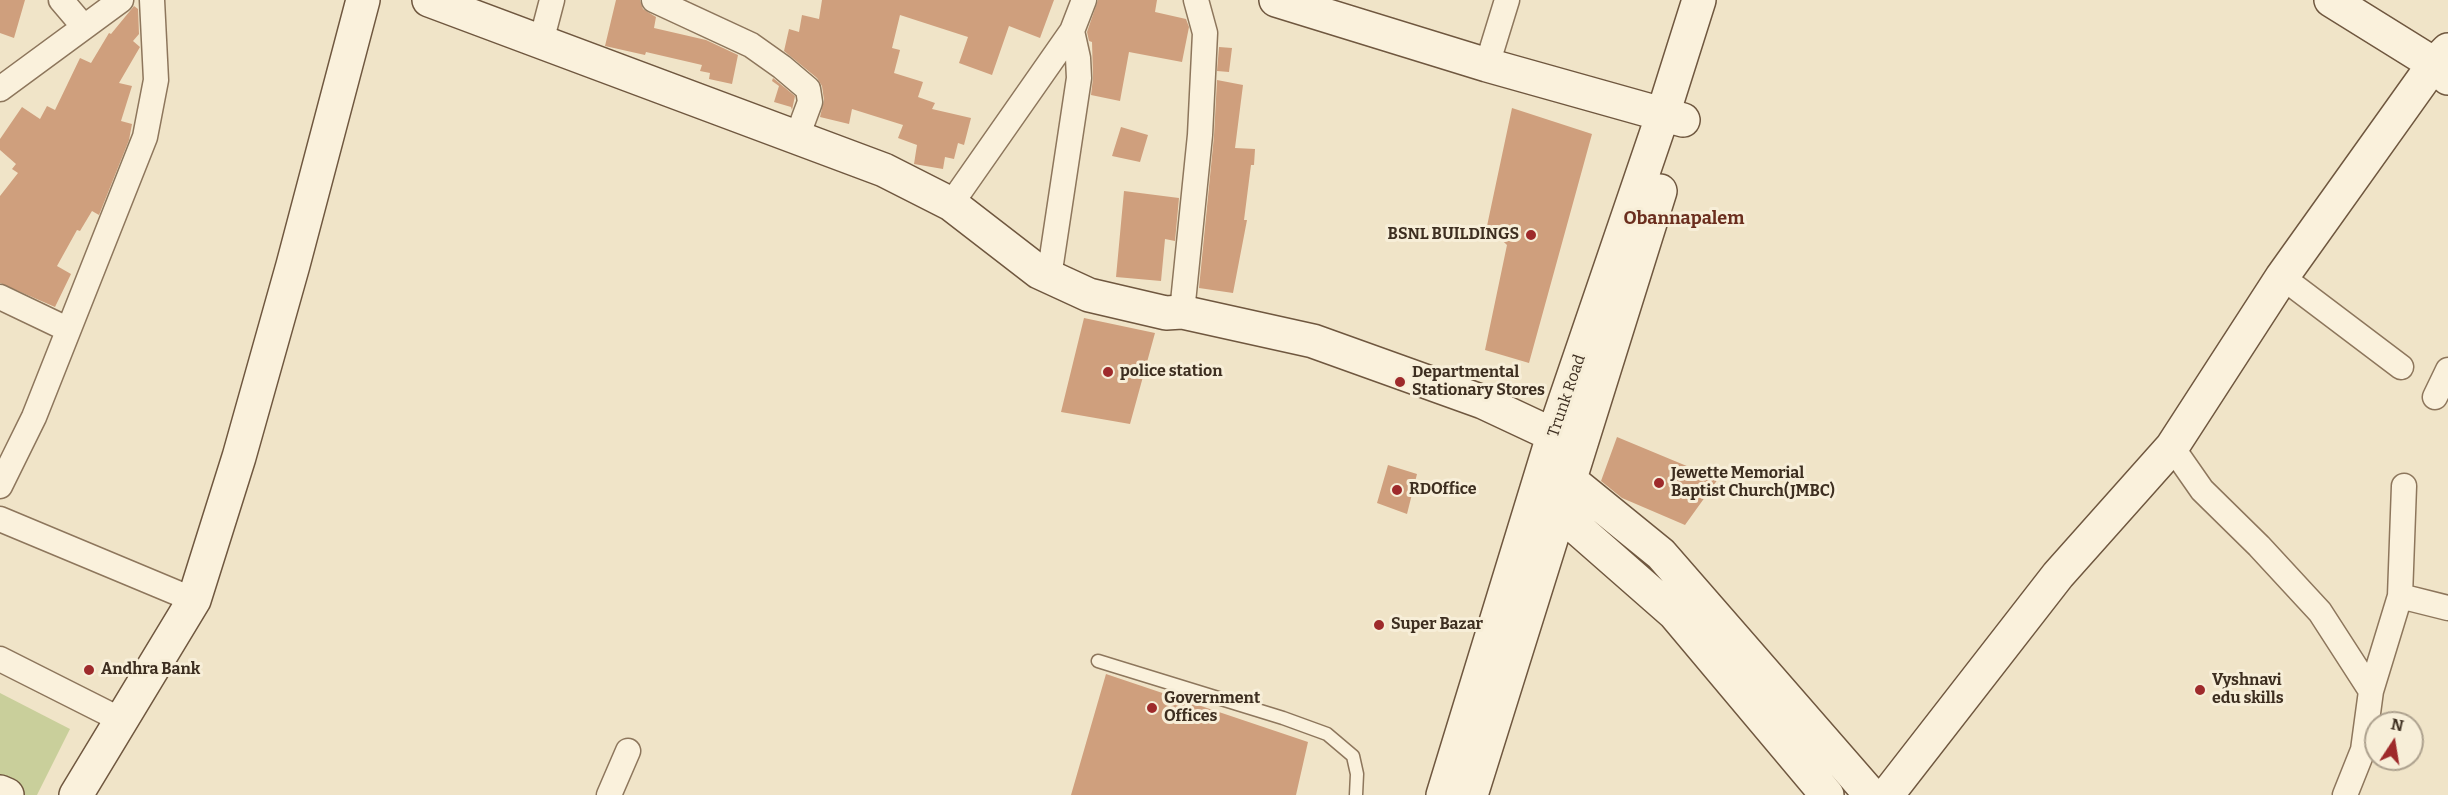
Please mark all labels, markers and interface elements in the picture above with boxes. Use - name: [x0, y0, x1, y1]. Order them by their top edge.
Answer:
- district label: Obannapalem: [1624, 208, 1744, 230]
- place label: BSNL BUILDINGS: [1388, 225, 1519, 245]
- marker: BSNL BUILDINGS: [1524, 228, 1538, 242]
- street label: Trunk Road: [1544, 352, 1590, 440]
- place label: police station: [1120, 362, 1223, 382]
- place label: Departmental Stationary Stores: [1412, 363, 1545, 401]
- marker: police station: [1101, 365, 1115, 379]
- marker: Departmental Stationary Stores: [1393, 375, 1407, 389]
- place label: Jewette Memorial Baptist Church(JMBC): [1671, 464, 1835, 502]
- marker: Jewette Memorial Baptist Church(JMBC): [1652, 476, 1666, 490]
- place label: RDOffice: [1409, 480, 1477, 500]
- marker: RDOffice: [1390, 483, 1404, 497]
- place label: Super Bazar: [1391, 615, 1483, 635]
- marker: Super Bazar: [1372, 618, 1386, 632]
- place label: Andhra Bank: [101, 660, 200, 680]
- marker: Andhra Bank: [82, 663, 96, 677]
- place label: Vyshnavi edu skills: [2212, 671, 2284, 709]
- marker: Vyshnavi edu skills: [2193, 683, 2207, 697]
- place label: Government Offices: [1164, 689, 1260, 727]
- marker: Government Offices: [1145, 701, 1159, 715]
- north arrow: [2364, 711, 2424, 771]
- text: N: [2389, 714, 2405, 735]

